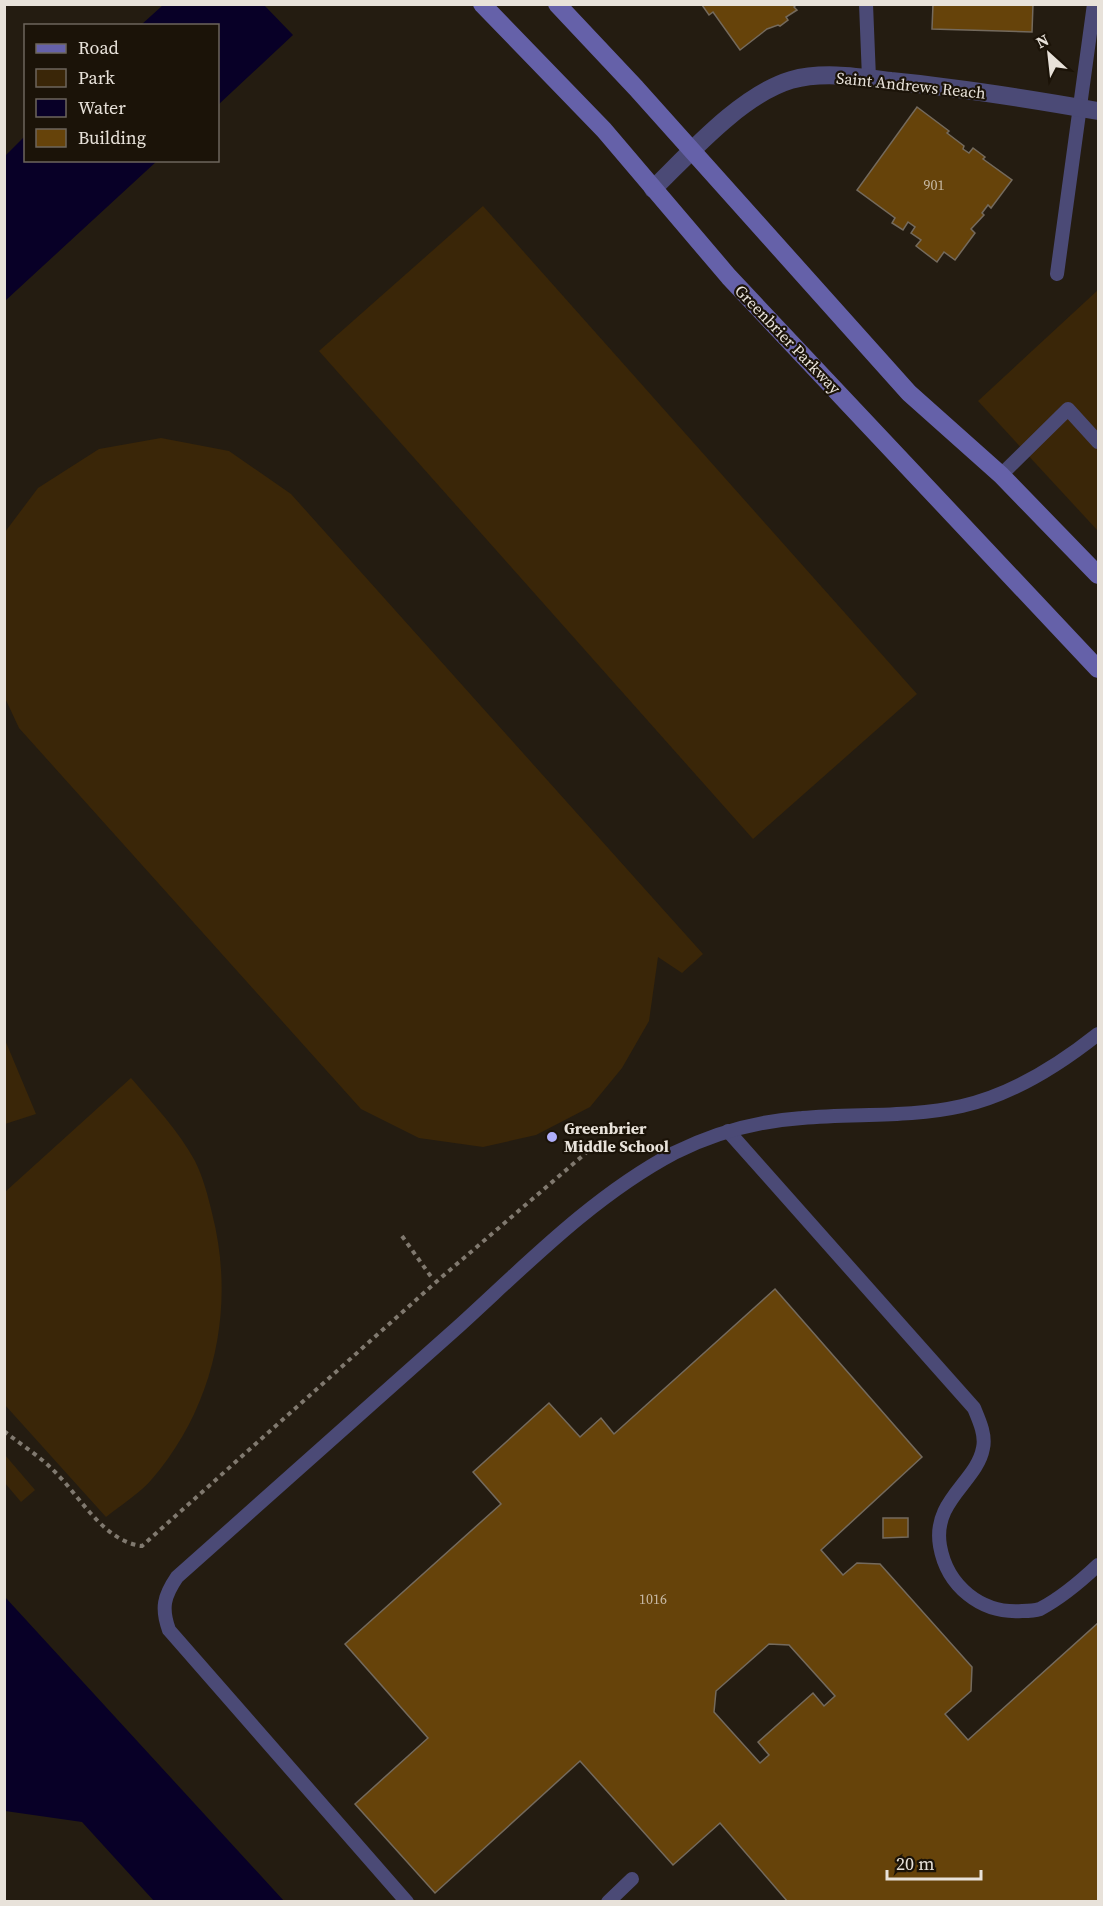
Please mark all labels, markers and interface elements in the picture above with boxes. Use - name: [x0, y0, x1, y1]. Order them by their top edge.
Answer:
- legend: [24, 24, 219, 162]
- north arrow: [1019, 24, 1079, 84]
- text: N: [1032, 28, 1053, 53]
- text: Road: [78, 35, 119, 60]
- text: Park: [78, 65, 115, 90]
- street label: Saint Andrews Reach: [835, 66, 987, 104]
- text: Water: [78, 95, 126, 120]
- text: Building: [78, 125, 146, 150]
- house number: 901: [924, 175, 945, 195]
- street label: Greenbrier Parkway: [730, 280, 846, 399]
- place label: Greenbrier Middle School: [564, 1117, 669, 1157]
- marker: Greenbrier Middle School: [545, 1130, 559, 1144]
- house number: 1016: [639, 1589, 667, 1609]
- scale bar: [887, 1843, 982, 1881]
- text: 20 m: [896, 1851, 934, 1876]

